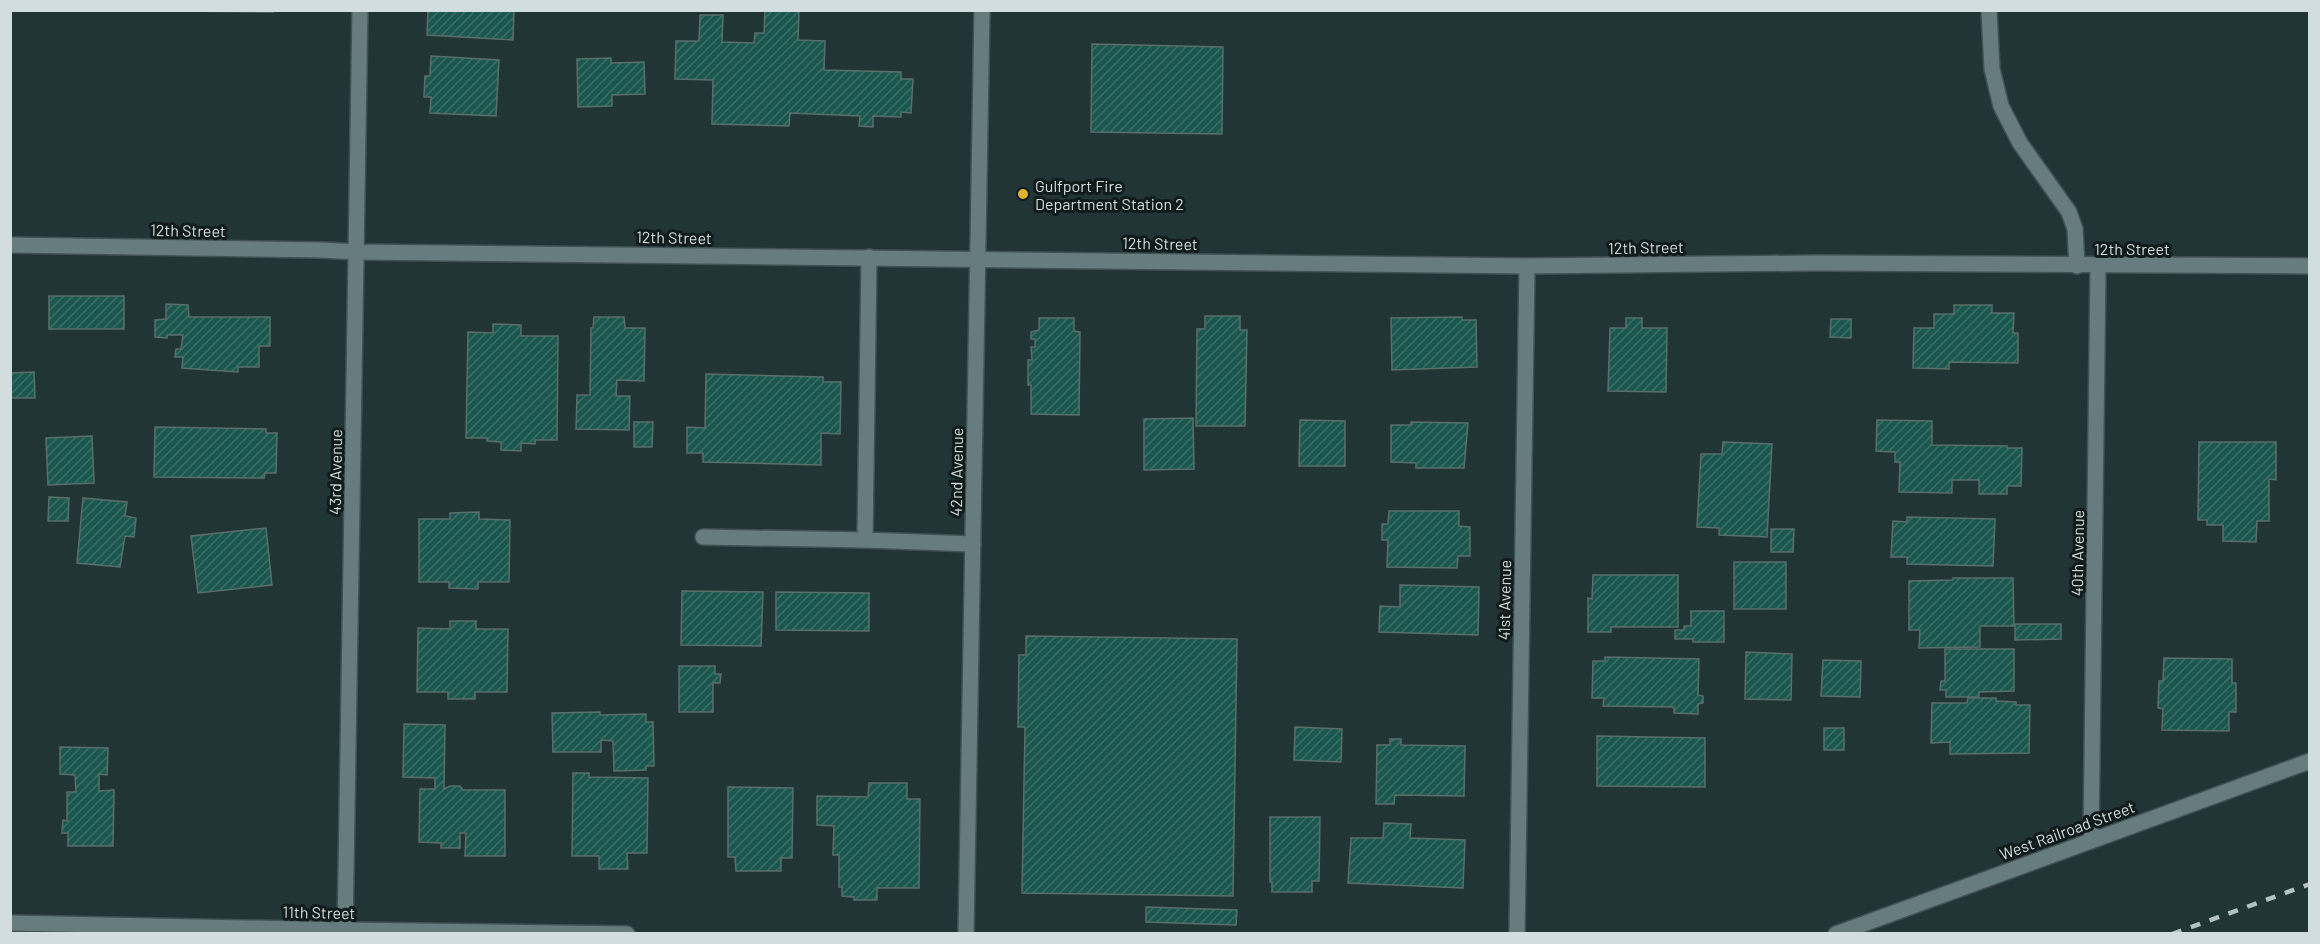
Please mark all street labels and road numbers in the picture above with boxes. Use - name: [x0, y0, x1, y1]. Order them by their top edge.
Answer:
- street label: 12th Street: [150, 220, 226, 240]
- street label: 12th Street: [636, 227, 712, 247]
- street label: 12th Street: [1122, 233, 1198, 253]
- street label: 12th Street: [1608, 237, 1684, 257]
- street label: 12th Street: [2094, 239, 2170, 258]
- street label: 42nd Avenue: [946, 427, 966, 517]
- street label: 43rd Avenue: [325, 429, 345, 515]
- street label: 40th Avenue: [2067, 510, 2087, 596]
- street label: 41st Avenue: [1494, 560, 1514, 640]
- street label: West Railroad Street: [1997, 797, 2137, 863]
- street label: 11th Street: [283, 902, 355, 922]

